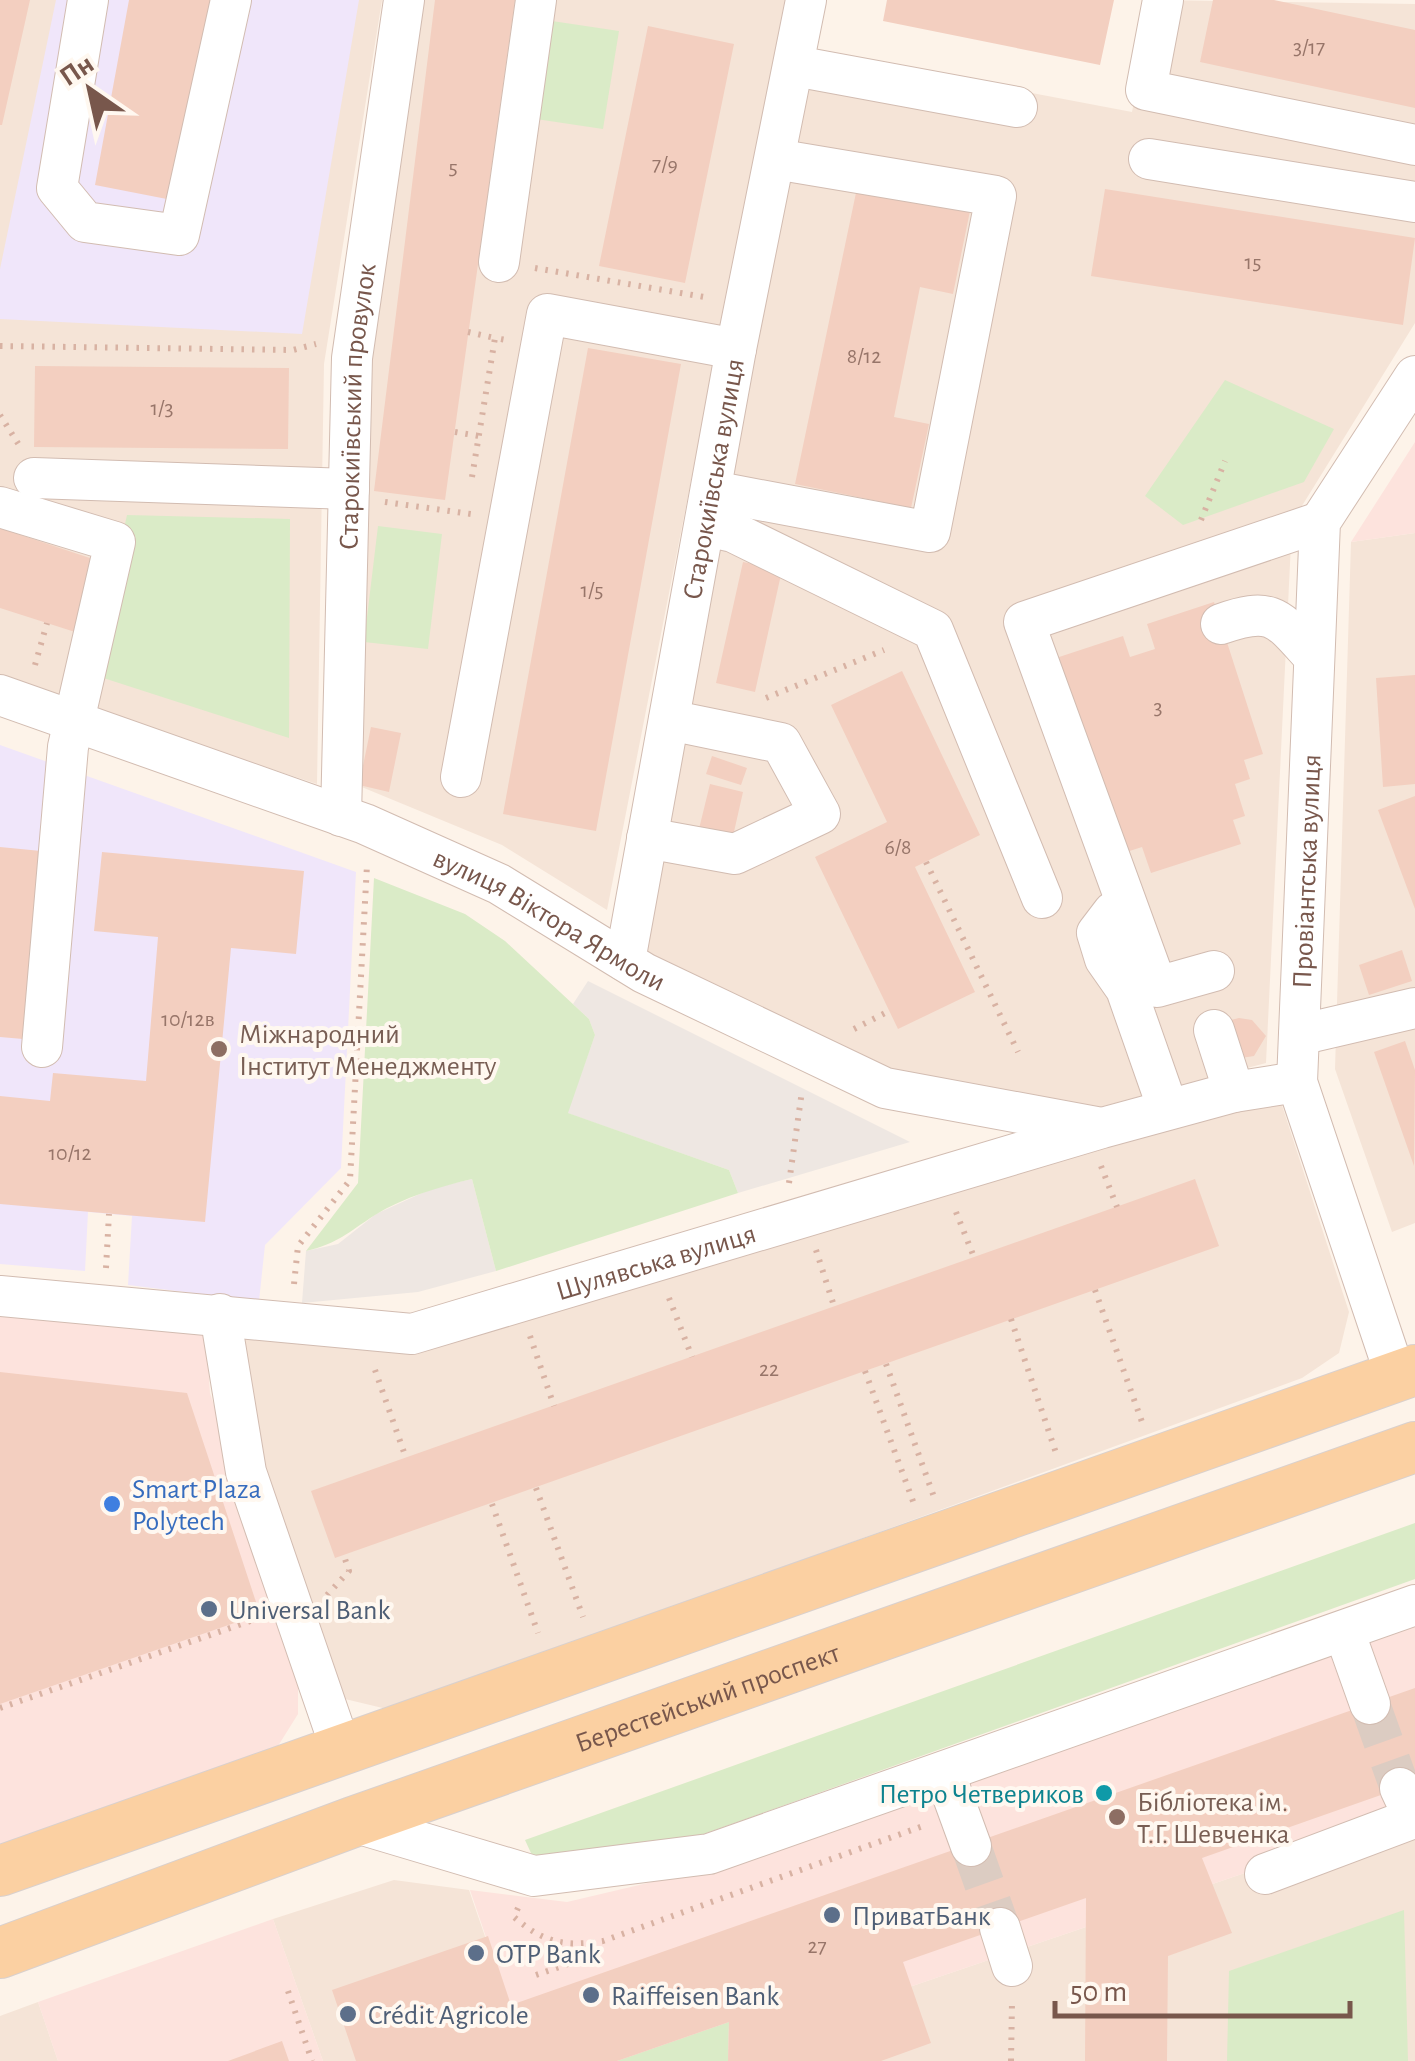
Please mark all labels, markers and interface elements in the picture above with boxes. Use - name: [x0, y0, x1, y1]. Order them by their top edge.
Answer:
- house number: 3/17: [1293, 36, 1325, 58]
- north arrow: [40, 40, 140, 140]
- text: Пн: [55, 50, 99, 92]
- house number: 7/9: [652, 153, 678, 175]
- house number: 5: [448, 156, 458, 178]
- house number: 15: [1245, 251, 1261, 273]
- street label: Старокиївський провулок: [335, 261, 382, 550]
- house number: 8/12: [847, 345, 881, 367]
- street label: Старокиївська вулиця: [679, 356, 750, 602]
- house number: 1/3: [151, 397, 173, 419]
- house number: 1/5: [580, 579, 604, 601]
- house number: 3: [1153, 696, 1163, 718]
- street label: Провіантська вулиця: [1289, 754, 1326, 989]
- house number: 6/8: [884, 836, 912, 858]
- street label: вулиця Віктора Ярмоли: [428, 844, 669, 997]
- house number: 10/12в: [161, 1008, 215, 1030]
- place label: Міжнародний Інститут Менеджменту: [239, 1021, 497, 1081]
- marker: Міжнародний Інститут Менеджменту: [208, 1038, 230, 1060]
- house number: 10/12: [48, 1142, 92, 1164]
- street label: Шулявська вулиця: [553, 1220, 759, 1306]
- house number: 22: [759, 1358, 779, 1380]
- place label: Smart Plaza Polytech: [132, 1476, 262, 1536]
- marker: Smart Plaza Polytech: [101, 1493, 123, 1515]
- place label: Universal Bank: [229, 1597, 391, 1625]
- marker: Universal Bank: [198, 1598, 220, 1620]
- street label: Берестейський проспект: [572, 1639, 844, 1758]
- place label: Петро Четвериков: [879, 1781, 1084, 1809]
- marker: Петро Четвериков: [1093, 1782, 1115, 1804]
- place label: Бібліотека ім. Т.Г. Шевченка: [1137, 1789, 1290, 1849]
- marker: Бібліотека ім. Т.Г. Шевченка: [1106, 1806, 1128, 1828]
- place label: ПриватБанк: [852, 1903, 991, 1931]
- marker: ПриватБанк: [821, 1904, 843, 1926]
- house number: 27: [807, 1935, 827, 1957]
- place label: OTP Bank: [496, 1941, 601, 1969]
- marker: OTP Bank: [465, 1942, 487, 1964]
- scale bar: [1055, 1956, 1350, 2018]
- text: 50 m: [1070, 1977, 1127, 2007]
- place label: Raiffeisen Bank: [611, 1983, 779, 2011]
- marker: Raiffeisen Bank: [580, 1984, 602, 2006]
- place label: Crédit Agricole: [368, 2002, 529, 2030]
- marker: Crédit Agricole: [337, 2003, 359, 2025]

